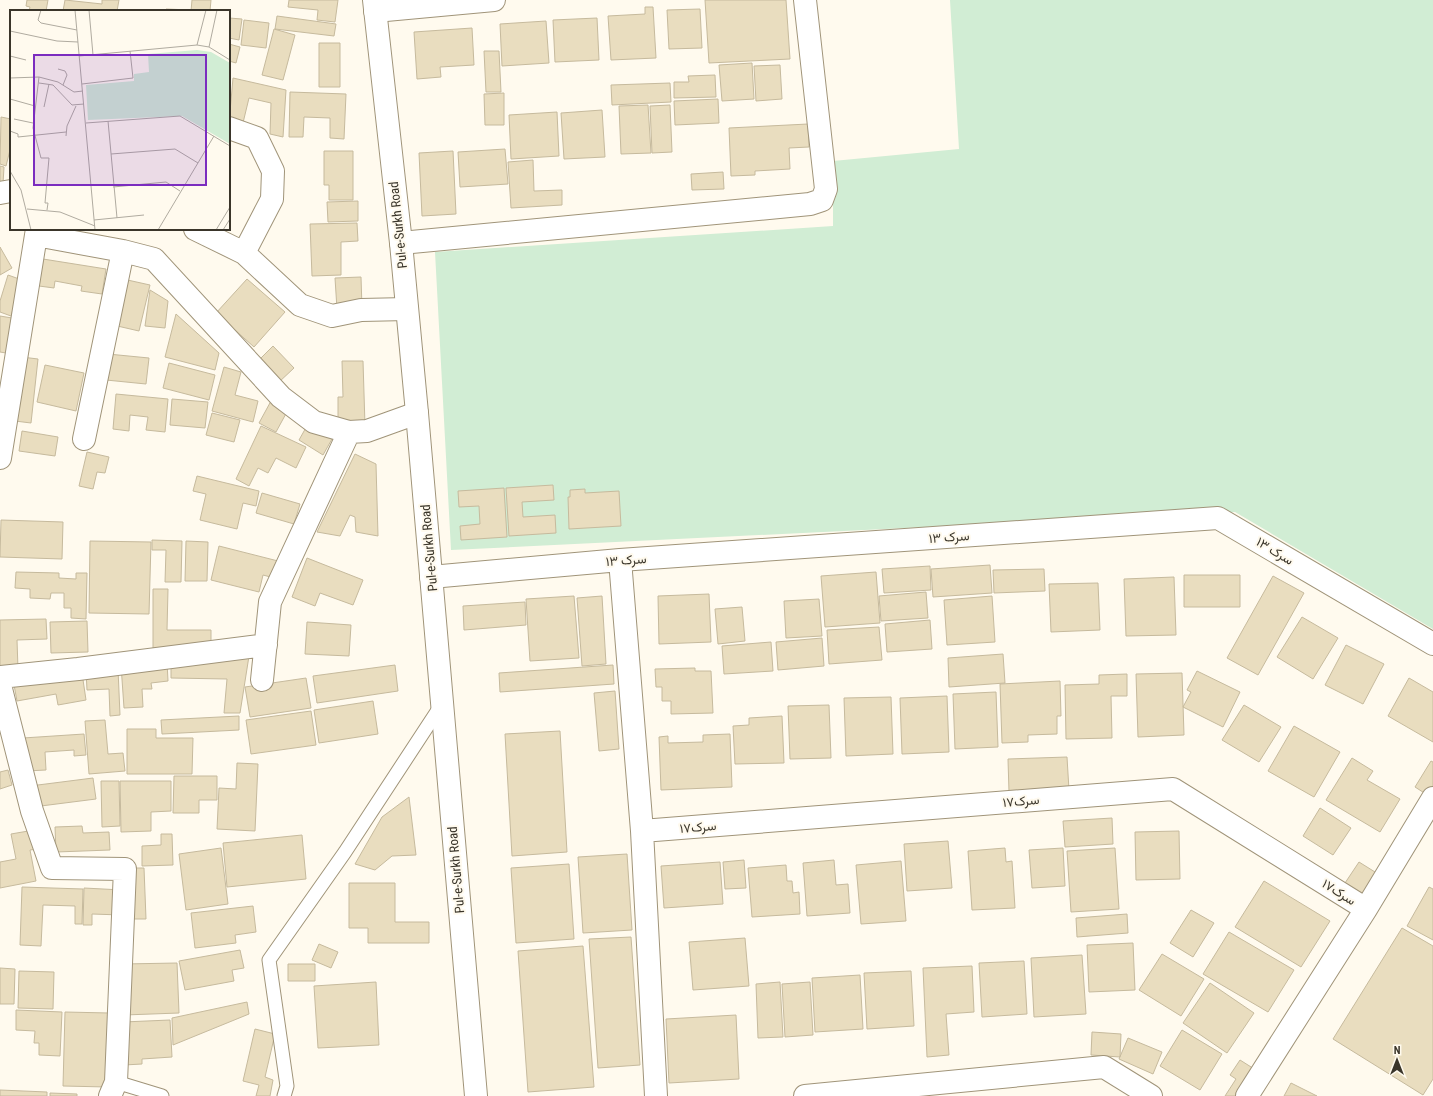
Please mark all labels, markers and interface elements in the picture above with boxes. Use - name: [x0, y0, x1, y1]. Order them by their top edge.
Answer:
- inset map: [10, 10, 230, 230]
- street label: Pul-e-Surkh Road: [386, 181, 410, 269]
- street label: Pul-e-Surkh Road: [418, 504, 440, 592]
- street label: سرک ۱۳: [928, 528, 970, 547]
- street label: سرک ۱۳: [1253, 534, 1296, 569]
- street label: سرک ۱۳: [605, 551, 647, 570]
- street label: سرک۱۷: [1002, 792, 1040, 811]
- street label: سرک۱۷: [679, 818, 717, 837]
- street label: Pul-e-Surkh Road: [445, 826, 467, 914]
- street label: سرک۱۷: [1319, 876, 1359, 909]
- north arrow: [1377, 1040, 1417, 1080]
- text: N: [1394, 1044, 1401, 1057]

